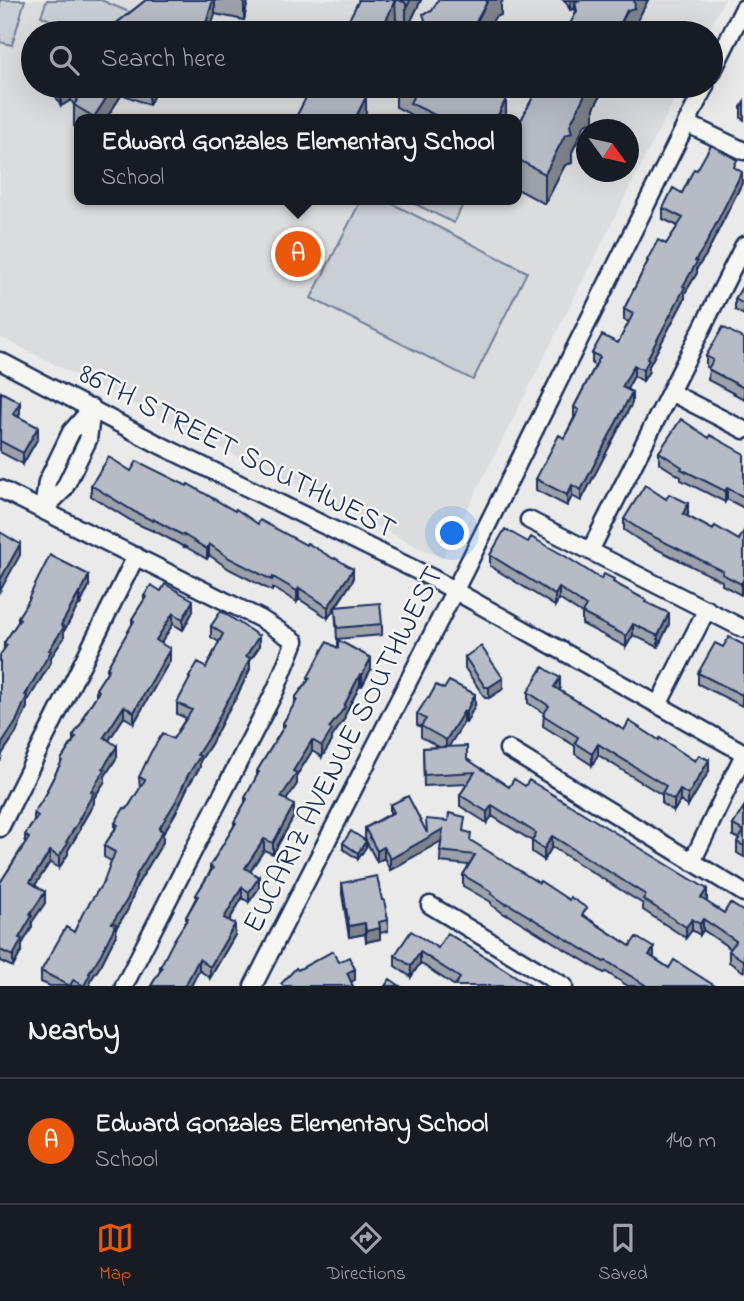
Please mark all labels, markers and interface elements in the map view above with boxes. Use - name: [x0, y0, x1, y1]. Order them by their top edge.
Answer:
- search box: [21, 21, 723, 98]
- icon: search: [45, 41, 83, 79]
- text: Search here: [101, 41, 226, 79]
- popup: [74, 114, 522, 205]
- north arrow: [576, 119, 639, 182]
- text: Edward Gonzales Elementary School: [101, 124, 495, 162]
- text: School: [101, 162, 164, 195]
- pin: A: [275, 228, 321, 280]
- street label: 86TH STREET SOUTHWEST: [70, 353, 403, 552]
- your location: [435, 516, 469, 550]
- street label: EUCARIZ AVENUE SOUTHWEST: [233, 559, 457, 941]
- text: Nearby: [28, 1010, 120, 1054]
- text: Edward Gonzales Elementary School: [95, 1106, 488, 1144]
- text: A: [44, 1125, 58, 1158]
- text: 140 m: [666, 1125, 716, 1158]
- text: School: [95, 1144, 158, 1177]
- tab: Map: [96, 1219, 134, 1288]
- tab: Directions: [327, 1219, 406, 1288]
- tab: Saved: [598, 1219, 648, 1288]

